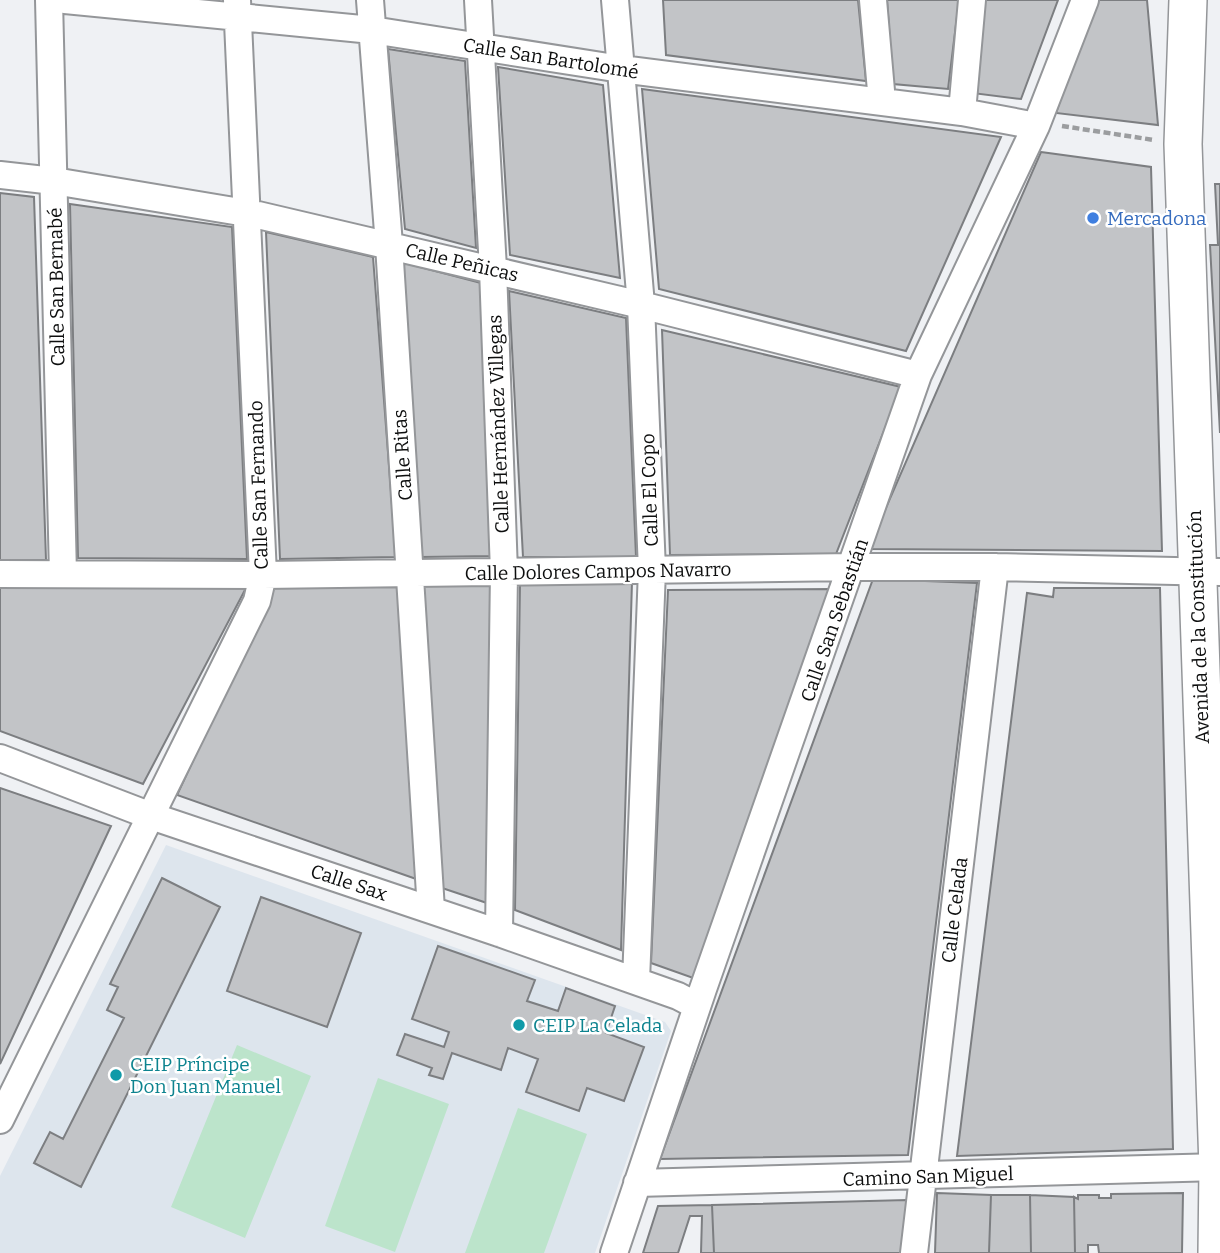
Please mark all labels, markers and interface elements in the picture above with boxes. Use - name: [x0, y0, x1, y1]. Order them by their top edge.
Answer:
- street label: Calle San Bartolomé: [461, 33, 640, 84]
- street label: Calle San Bernabé: [44, 207, 69, 367]
- place label: Mercadona: [1107, 207, 1207, 230]
- marker: Mercadona: [1085, 210, 1101, 226]
- street label: Calle Peñicas: [403, 238, 521, 287]
- street label: Calle Hernández Villegas: [483, 314, 514, 534]
- street label: Calle San Fernando: [244, 400, 273, 570]
- street label: Calle Ritas: [388, 409, 417, 501]
- street label: Calle El Copo: [636, 433, 663, 547]
- street label: Avenida de la Constitución: [1183, 510, 1214, 744]
- street label: Calle San Sebastián: [796, 535, 873, 705]
- street label: Calle Dolores Campos Navarro: [464, 558, 732, 585]
- street label: Calle Celada: [937, 855, 972, 964]
- street label: Calle Sax: [308, 859, 391, 906]
- place label: CEIP La Celada: [533, 1014, 663, 1037]
- marker: CEIP La Celada: [511, 1017, 527, 1033]
- place label: CEIP Príncipe Don Juan Manuel: [130, 1053, 281, 1098]
- marker: CEIP Príncipe Don Juan Manuel: [108, 1067, 124, 1083]
- street label: Camino San Miguel: [842, 1162, 1014, 1191]

